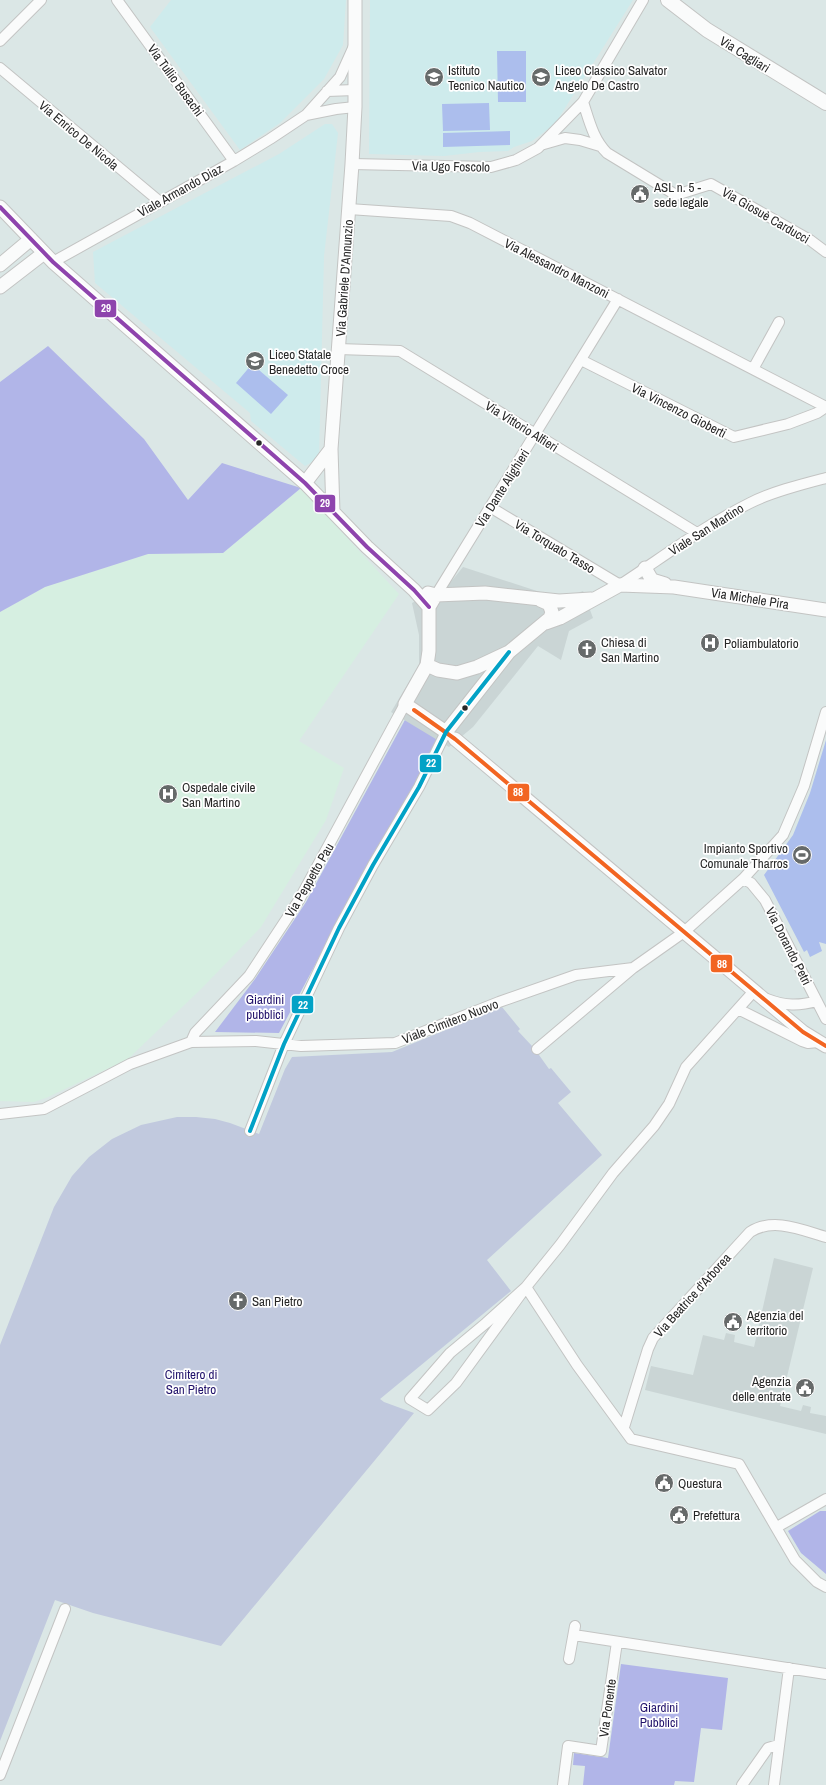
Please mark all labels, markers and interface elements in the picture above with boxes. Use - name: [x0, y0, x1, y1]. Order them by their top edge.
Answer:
- street label: Via Cagliari: [716, 32, 773, 77]
- street label: Via Tullio Busachi: [144, 41, 208, 120]
- place label: Istituto Tecnico Nautico: [448, 62, 525, 94]
- place label: Liceo Classico Salvator Angelo De Castro: [554, 62, 667, 94]
- school or university icon: Istituto Tecnico Nautico: [423, 66, 445, 88]
- school or university icon: Liceo Classico Salvator Angelo De Castro: [530, 66, 552, 88]
- street label: Via Enrico De Nicola: [35, 97, 122, 174]
- street label: Via Ugo Foscolo: [412, 157, 490, 176]
- street label: Viale Armando Diaz: [135, 160, 226, 221]
- place label: ASL n. 5 - sede legale: [653, 179, 709, 211]
- public building icon: ASL n. 5 - sede legale: [629, 183, 651, 205]
- street label: Via Giosuè Carducci: [719, 183, 813, 248]
- street label: Via Gabriele D'Annunzio: [332, 219, 357, 337]
- street label: Via Alessandro Manzoni: [502, 235, 612, 302]
- line badge: 29: [94, 299, 117, 318]
- text: 29: [101, 301, 111, 315]
- place label: Liceo Statale Benedetto Croce: [269, 346, 349, 378]
- school or university icon: Liceo Statale Benedetto Croce: [244, 350, 266, 372]
- street label: Via Vincenzo Gioberti: [628, 379, 729, 442]
- street label: Via Vittorio Alfieri: [482, 397, 562, 456]
- unlabelled marker: [254, 438, 264, 448]
- street label: Via Dante Alighieri: [472, 446, 533, 531]
- line badge: 29: [314, 494, 336, 513]
- text: 29: [320, 496, 330, 510]
- street label: Viale San Martino: [666, 500, 747, 559]
- street label: Via Torquato Tasso: [511, 516, 598, 577]
- street label: Via Michele Pira: [710, 584, 790, 613]
- hospital icon: Poliambulatorio: [699, 632, 721, 654]
- place label: Chiesa di San Martino: [601, 634, 659, 666]
- place label: Poliambulatorio: [724, 635, 799, 652]
- church icon: Chiesa di San Martino: [576, 638, 598, 660]
- unlabelled marker: [460, 703, 470, 713]
- line badge: 22: [419, 754, 442, 773]
- text: 22: [426, 756, 436, 770]
- place label: Ospedale civile San Martino: [182, 779, 256, 811]
- hospital icon: Ospedale civile San Martino: [157, 783, 179, 805]
- line badge: 88: [507, 783, 530, 802]
- text: 88: [513, 785, 523, 799]
- street label: Via Peppetto Pau: [281, 840, 338, 921]
- place label: Impianto Sportivo Comunale Tharros: [700, 840, 788, 872]
- sports icon: Impianto Sportivo Comunale Tharros: [791, 844, 813, 866]
- street label: Via Dorando Petri: [762, 904, 815, 988]
- line badge: 88: [710, 954, 733, 973]
- text: 88: [717, 957, 727, 971]
- park label: Giardini pubblici: [246, 991, 284, 1023]
- line badge: 22: [291, 995, 314, 1014]
- street label: Viale Cimitero Nuovo: [400, 995, 501, 1048]
- text: 22: [298, 998, 308, 1012]
- street label: Via Beatrice d'Arborea: [650, 1250, 735, 1341]
- church icon: San Pietro: [227, 1290, 249, 1312]
- place label: San Pietro: [252, 1293, 302, 1310]
- place label: Agenzia del territorio: [746, 1307, 803, 1339]
- public building icon: Agenzia del territorio: [722, 1311, 744, 1333]
- park label: Cimitero di San Pietro: [165, 1366, 217, 1398]
- place label: Agenzia delle entrate: [732, 1373, 791, 1405]
- public building icon: Agenzia delle entrate: [794, 1377, 816, 1399]
- public building icon: Questura: [653, 1472, 675, 1494]
- place label: Questura: [678, 1475, 722, 1492]
- public building icon: Prefettura: [668, 1504, 690, 1526]
- place label: Prefettura: [693, 1507, 740, 1524]
- street label: Via Ponente: [595, 1678, 620, 1738]
- park label: Giardini Pubblici: [640, 1699, 678, 1731]

